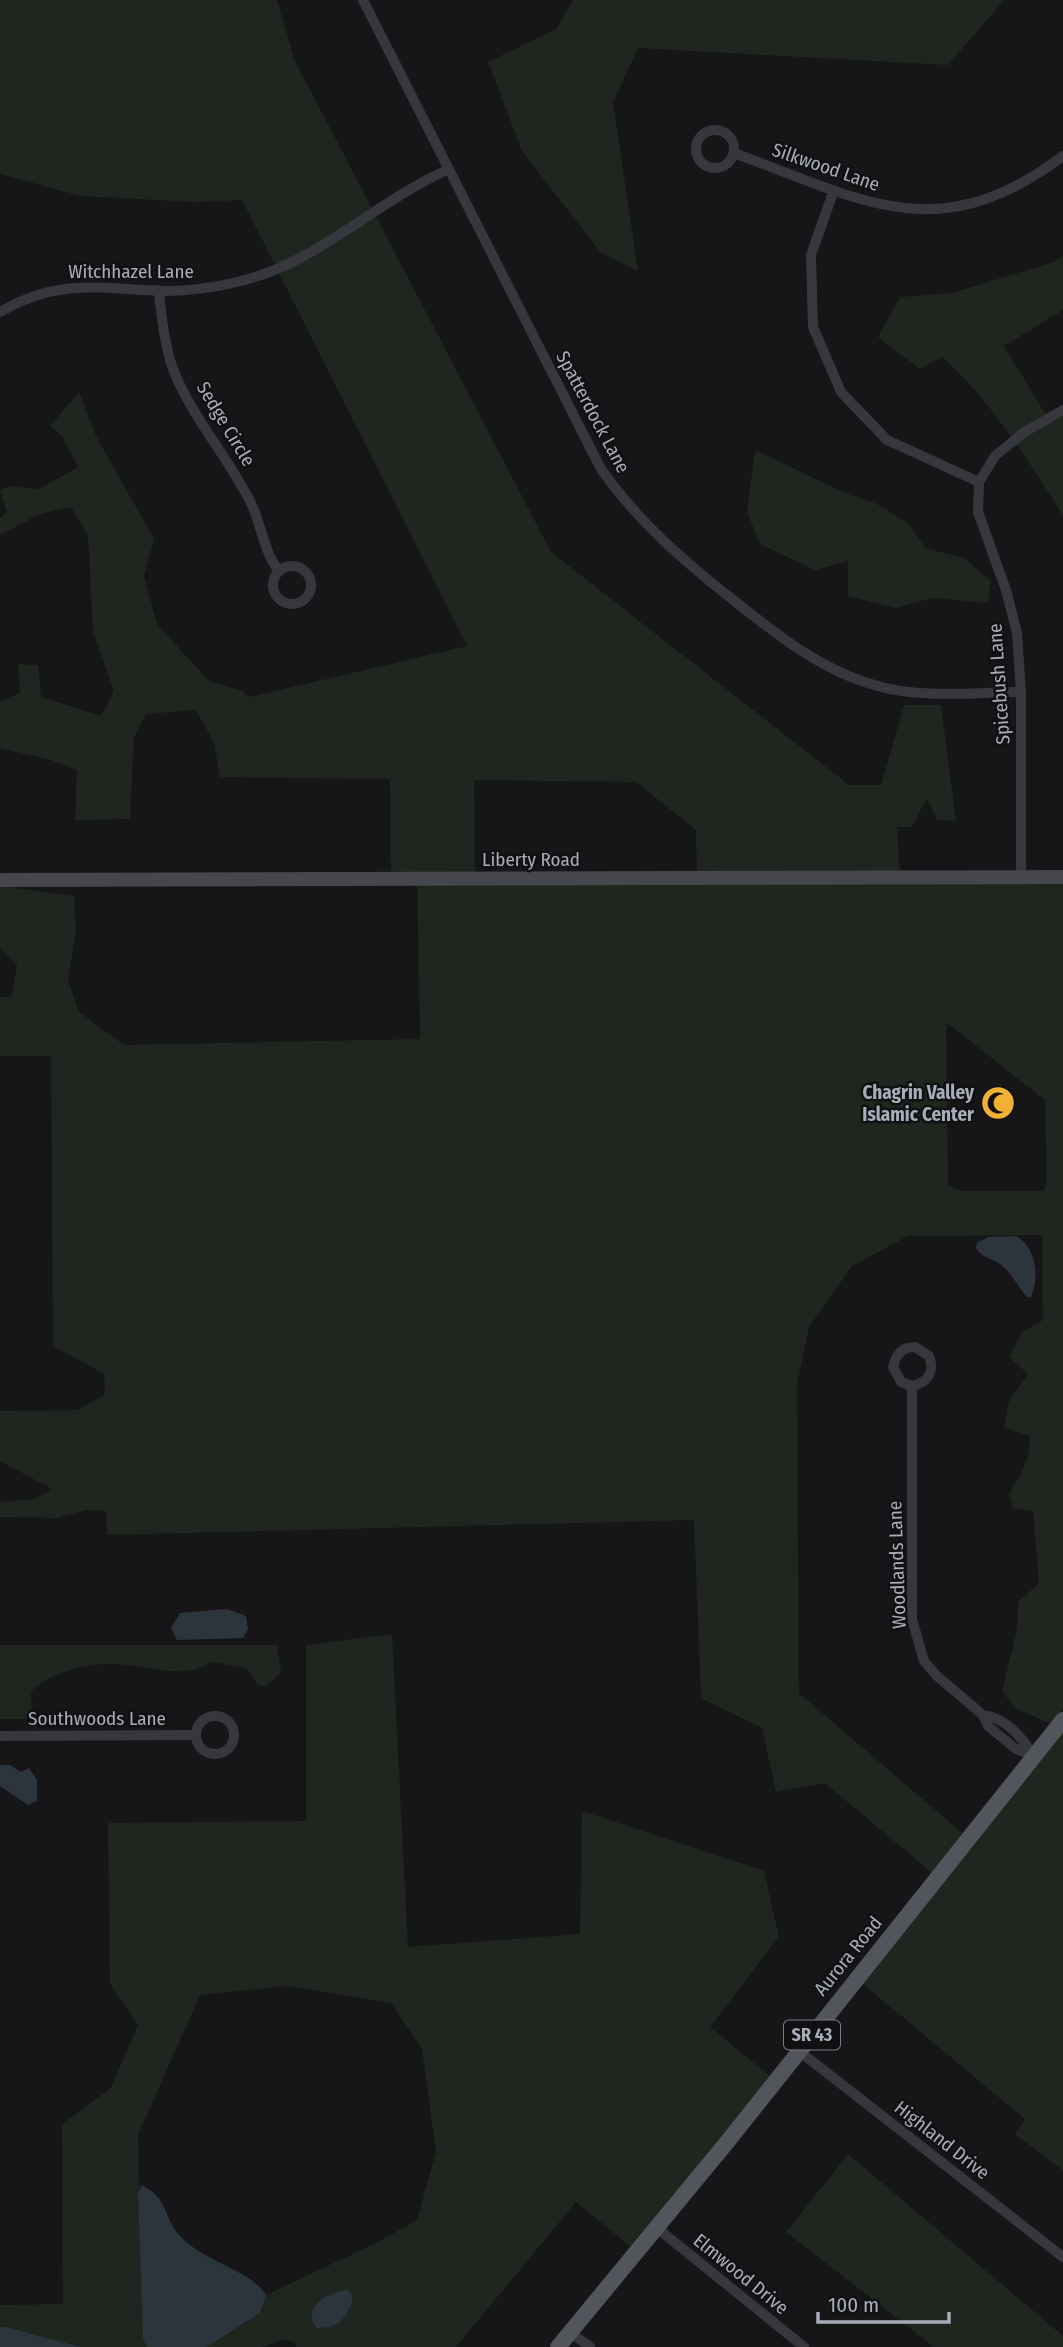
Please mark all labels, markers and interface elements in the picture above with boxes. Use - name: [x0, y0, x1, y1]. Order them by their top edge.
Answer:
- street label: Silkwood Lane: [769, 138, 883, 196]
- street label: Witchhazel Lane: [68, 260, 194, 283]
- street label: Spatterdock Lane: [551, 347, 635, 477]
- street label: Sedge Circle: [192, 378, 260, 470]
- street label: Spicebush Lane: [983, 623, 1015, 745]
- street label: Liberty Road: [482, 848, 580, 871]
- place label: Chagrin Valley Islamic Center: [862, 1081, 975, 1126]
- mosque icon: Chagrin Valley Islamic Center: [979, 1084, 1017, 1122]
- street label: Woodlands Lane: [883, 1501, 911, 1629]
- street label: Southwoods Lane: [28, 1707, 166, 1730]
- street label: Aurora Road: [809, 1912, 887, 2000]
- road number: SR 43: [784, 2021, 840, 2050]
- street label: Highland Drive: [890, 2096, 994, 2184]
- street label: Elmwood Drive: [689, 2229, 793, 2319]
- scale bar: [818, 2280, 949, 2324]
- text: 100 m: [828, 2292, 879, 2318]

